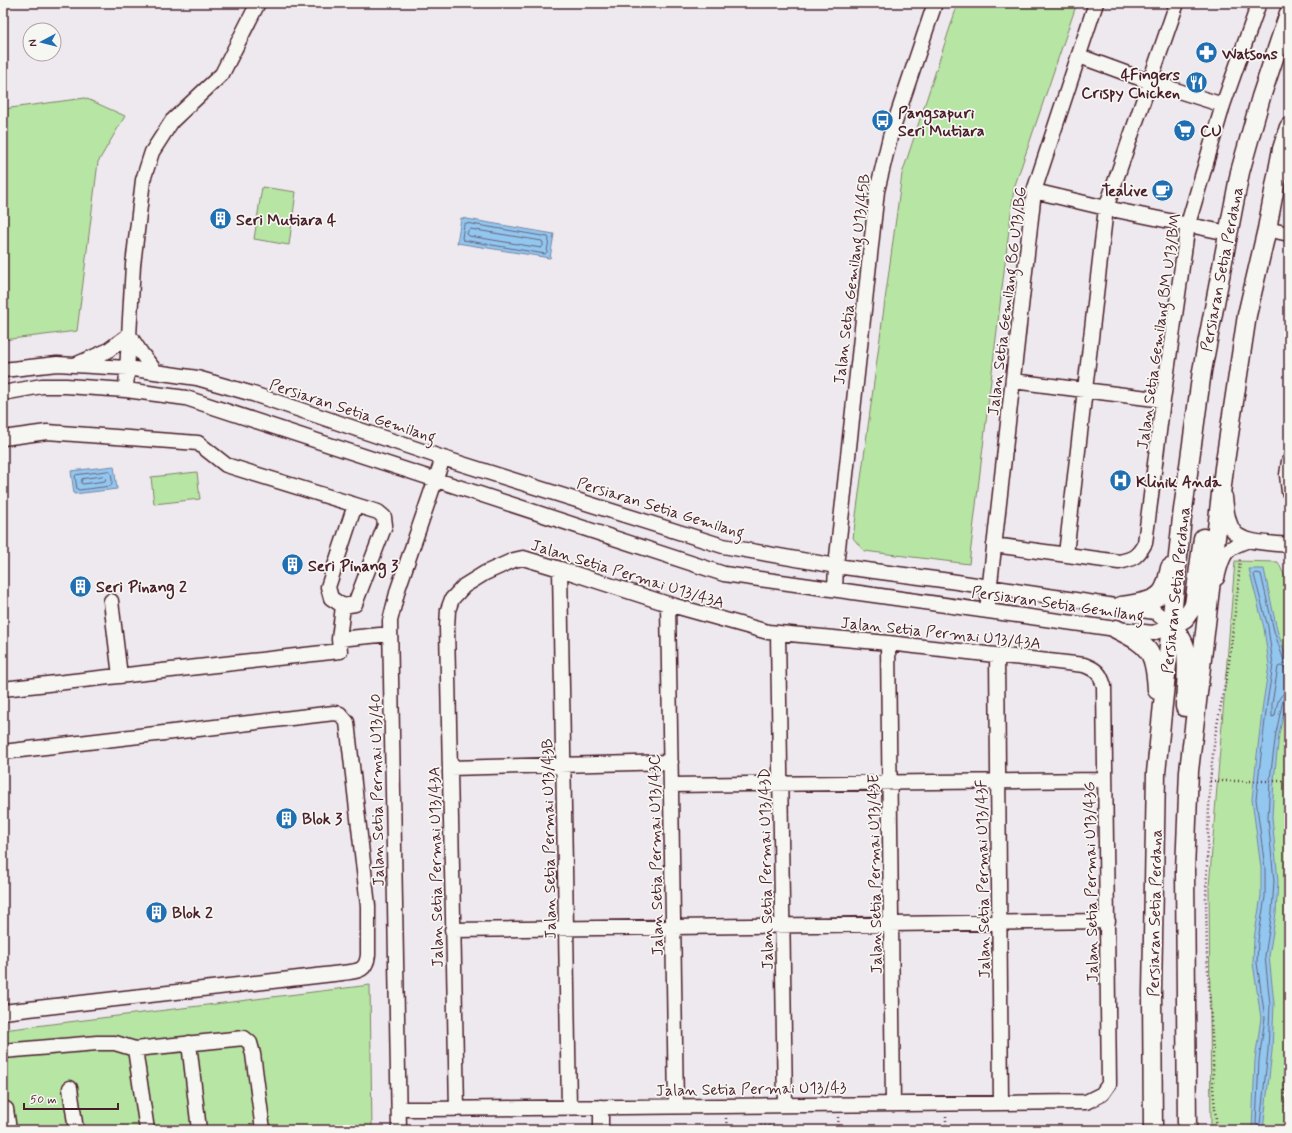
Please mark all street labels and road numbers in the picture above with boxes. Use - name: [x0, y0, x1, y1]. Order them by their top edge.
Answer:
- street label: Jalan Setia Gemilang U13/45B: [829, 173, 877, 386]
- street label: Jalan Setia Gemilang BG U13/BG: [983, 185, 1033, 417]
- street label: Persiaran Setia Perdana: [1196, 185, 1249, 354]
- street label: Jalan Setia Gemilang BM U13/BM: [1132, 212, 1187, 451]
- street label: Persiaran Setia Gemilang: [266, 375, 439, 449]
- street label: Persiaran Setia Gemilang: [574, 473, 747, 545]
- street label: Persiaran Setia Perdana: [1157, 506, 1196, 675]
- street label: Jalan Setia Permai U13/43A: [528, 535, 727, 614]
- street label: Persiaran Setia Gemilang: [970, 582, 1145, 628]
- street label: Jalan Setia Permai U13/43A: [840, 613, 1042, 654]
- street label: Jalan Setia Permai U13/40: [365, 693, 390, 887]
- street label: Jalan Setia Permai U13/43B: [537, 738, 562, 940]
- street label: Jalan Setia Permai U13/43C: [644, 754, 669, 956]
- street label: Jalan Setia Permai U13/43A: [424, 766, 449, 968]
- street label: Jalan Setia Permai U13/43D: [754, 768, 779, 970]
- street label: Jalan Setia Permai U13/43E: [863, 774, 888, 974]
- street label: Jalan Setia Permai U13/43F: [971, 779, 996, 979]
- street label: Jalan Setia Permai U13/43G: [1079, 781, 1104, 983]
- street label: Persiaran Setia Perdana: [1144, 829, 1167, 997]
- street label: Jalan Setia Permai U13/43: [655, 1077, 847, 1102]

